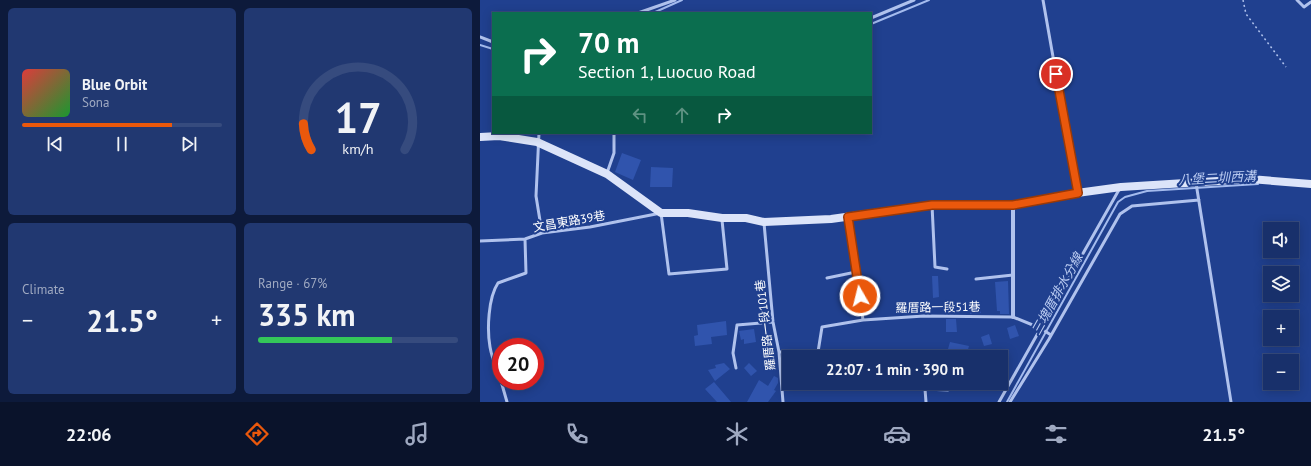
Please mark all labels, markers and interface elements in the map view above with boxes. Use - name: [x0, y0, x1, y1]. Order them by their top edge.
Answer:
- text: 70 m: [578, 24, 639, 61]
- icon: right: [512, 28, 564, 80]
- pin: [1039, 57, 1073, 91]
- text: Section 1, Luocuo Road: [578, 60, 756, 83]
- icon: arrive: [1045, 63, 1067, 85]
- text: Blue Orbit: [82, 75, 147, 94]
- text: 17: [334, 90, 382, 143]
- text: Sona: [82, 94, 109, 111]
- icon: left: [629, 104, 651, 126]
- icon: ahead: [671, 104, 693, 126]
- icon: right: [713, 104, 735, 126]
- icon: previous: [44, 133, 66, 155]
- icon: pause: [111, 133, 133, 155]
- icon: next: [178, 133, 200, 155]
- text: km/h: [342, 138, 374, 157]
- water label: 八堡二圳西溝: [1178, 167, 1258, 189]
- street label: 文昌東路39巷: [532, 207, 606, 235]
- map controls: [1263, 222, 1299, 390]
- button: sound: [1263, 222, 1299, 258]
- water label: 三塊厝排水分線: [1028, 248, 1087, 338]
- button: layers: [1263, 266, 1299, 302]
- text: Range · 67%: [258, 275, 327, 292]
- position arrow: [839, 275, 881, 317]
- street label: 羅厝路一段101巷: [752, 279, 778, 371]
- text: Climate: [22, 281, 65, 298]
- text: 335 km: [258, 295, 356, 334]
- street label: 羅厝路一段51巷: [895, 299, 981, 315]
- text: 21.5°: [86, 301, 158, 340]
- text: −: [22, 306, 33, 334]
- text: +: [211, 306, 222, 334]
- button: +: [1263, 310, 1299, 346]
- speed limit sign: 20: [492, 338, 544, 390]
- button: −: [1263, 354, 1299, 390]
- text: 22:07 · 1 min · 390 m: [826, 360, 964, 379]
- icon: directions: [243, 420, 271, 448]
- icon: music: [403, 420, 431, 448]
- icon: phone: [563, 420, 591, 448]
- icon: climate: [723, 420, 751, 448]
- icon: car: [883, 420, 911, 448]
- icon: filters: [1042, 420, 1070, 448]
- text: 22:06: [66, 423, 112, 446]
- text: 21.5°: [1202, 423, 1245, 446]

